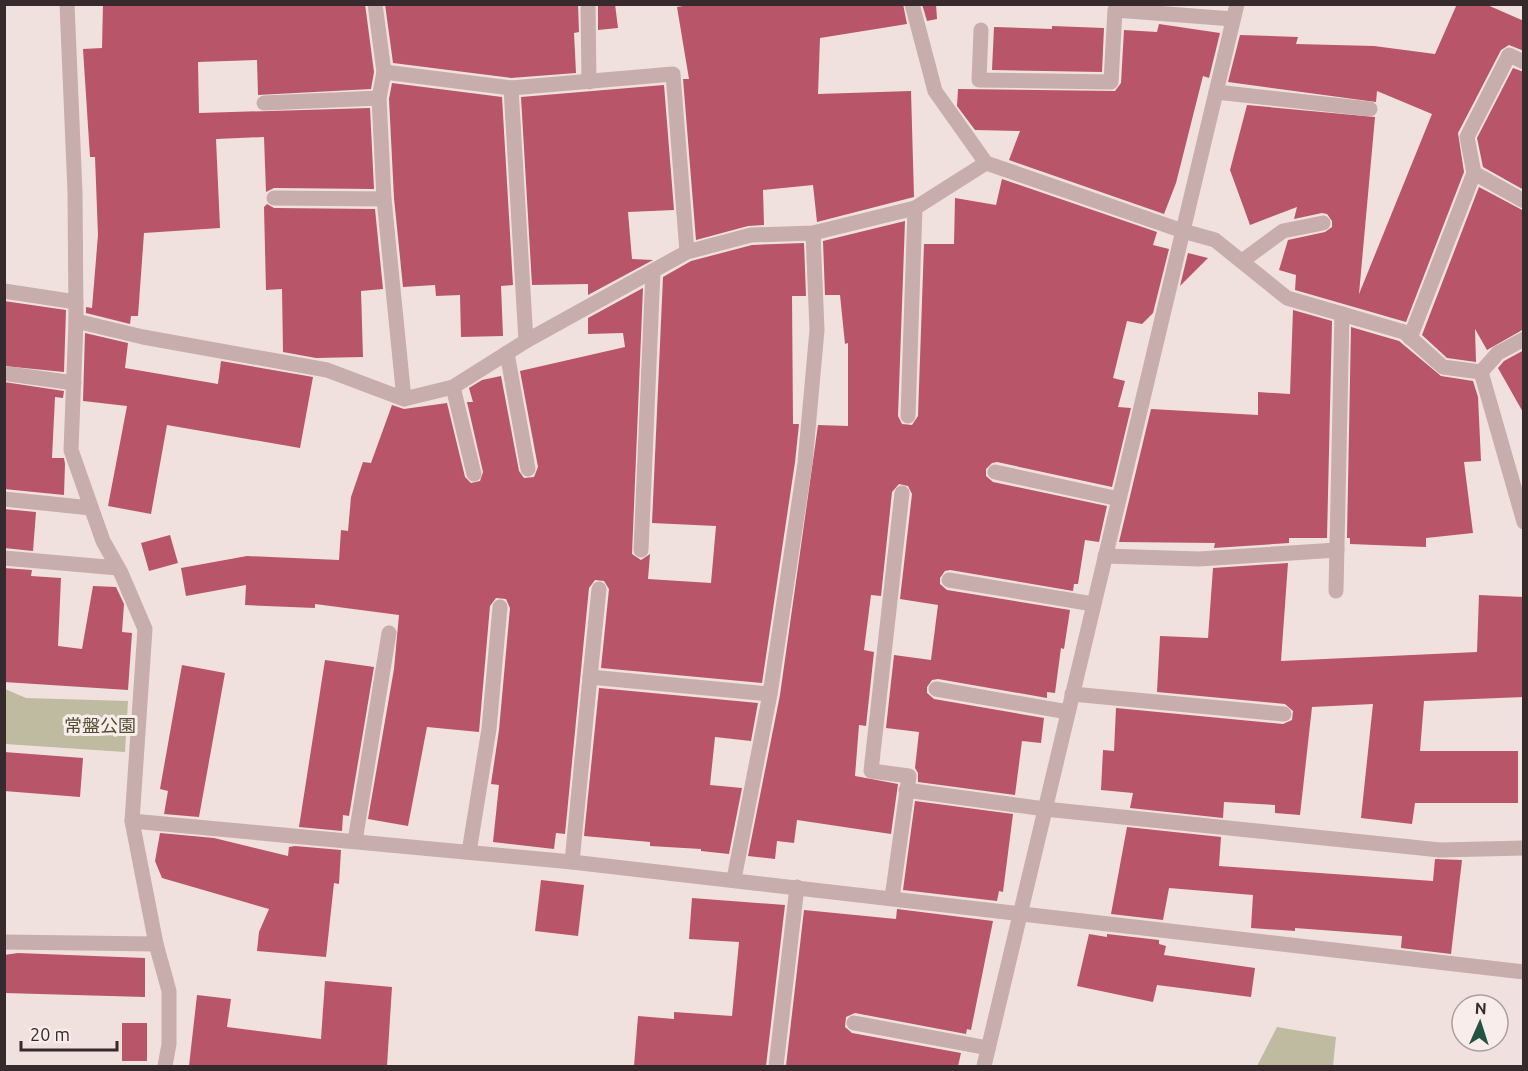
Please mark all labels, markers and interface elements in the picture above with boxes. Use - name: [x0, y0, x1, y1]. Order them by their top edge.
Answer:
- park label: 常盤公園: [64, 715, 136, 735]
- north arrow: [1450, 993, 1510, 1053]
- text: N: [1474, 999, 1487, 1017]
- scale bar: [21, 1014, 117, 1052]
- text: 20 m: [30, 1024, 70, 1044]

